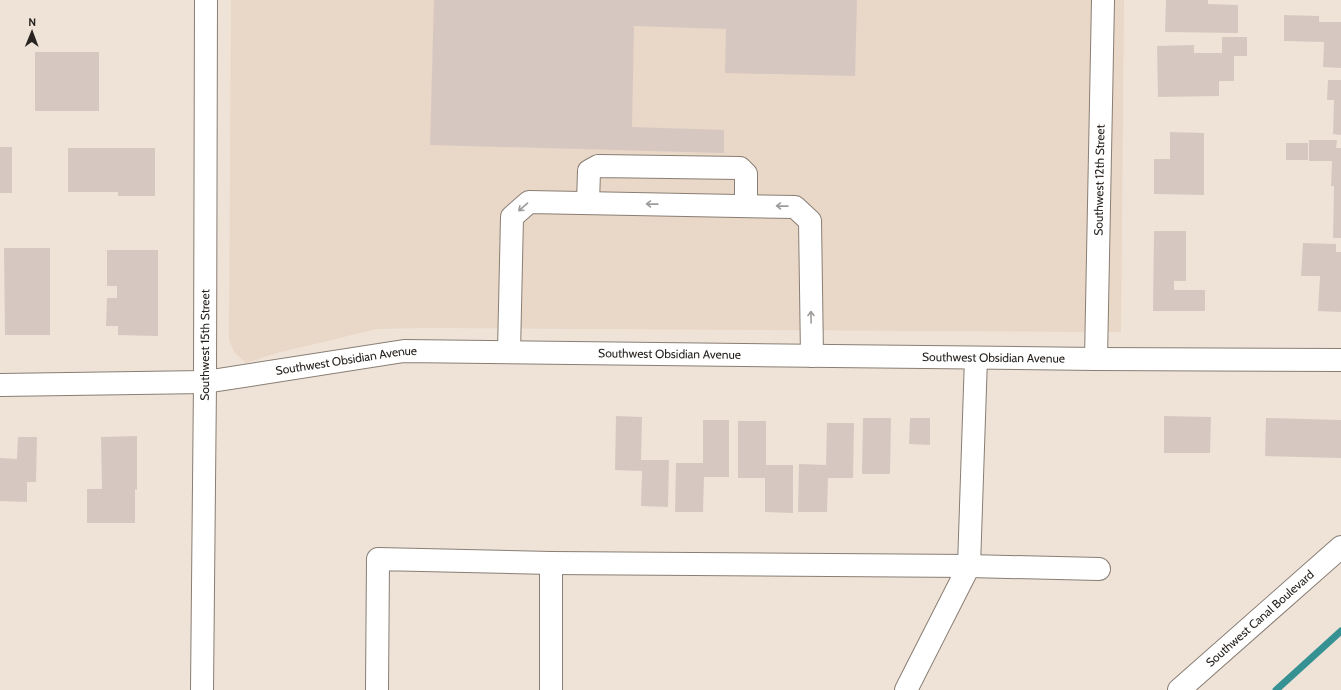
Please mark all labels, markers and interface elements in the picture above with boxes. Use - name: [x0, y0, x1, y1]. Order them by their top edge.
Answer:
- north arrow: [12, 12, 52, 52]
- text: N: [28, 15, 36, 29]
- street label: Southwest 12th Street: [1090, 124, 1108, 236]
- one-way arrow: [646, 200, 659, 208]
- one-way arrow: [519, 202, 529, 211]
- one-way arrow: [776, 202, 789, 210]
- street label: Southwest 15th Street: [197, 289, 212, 401]
- one-way arrow: [807, 311, 815, 324]
- street label: Southwest Obsidian Avenue: [275, 343, 417, 378]
- street label: Southwest Obsidian Avenue: [598, 345, 741, 362]
- street label: Southwest Obsidian Avenue: [922, 349, 1065, 366]
- street label: Southwest Canal Boulevard: [1203, 567, 1317, 670]

